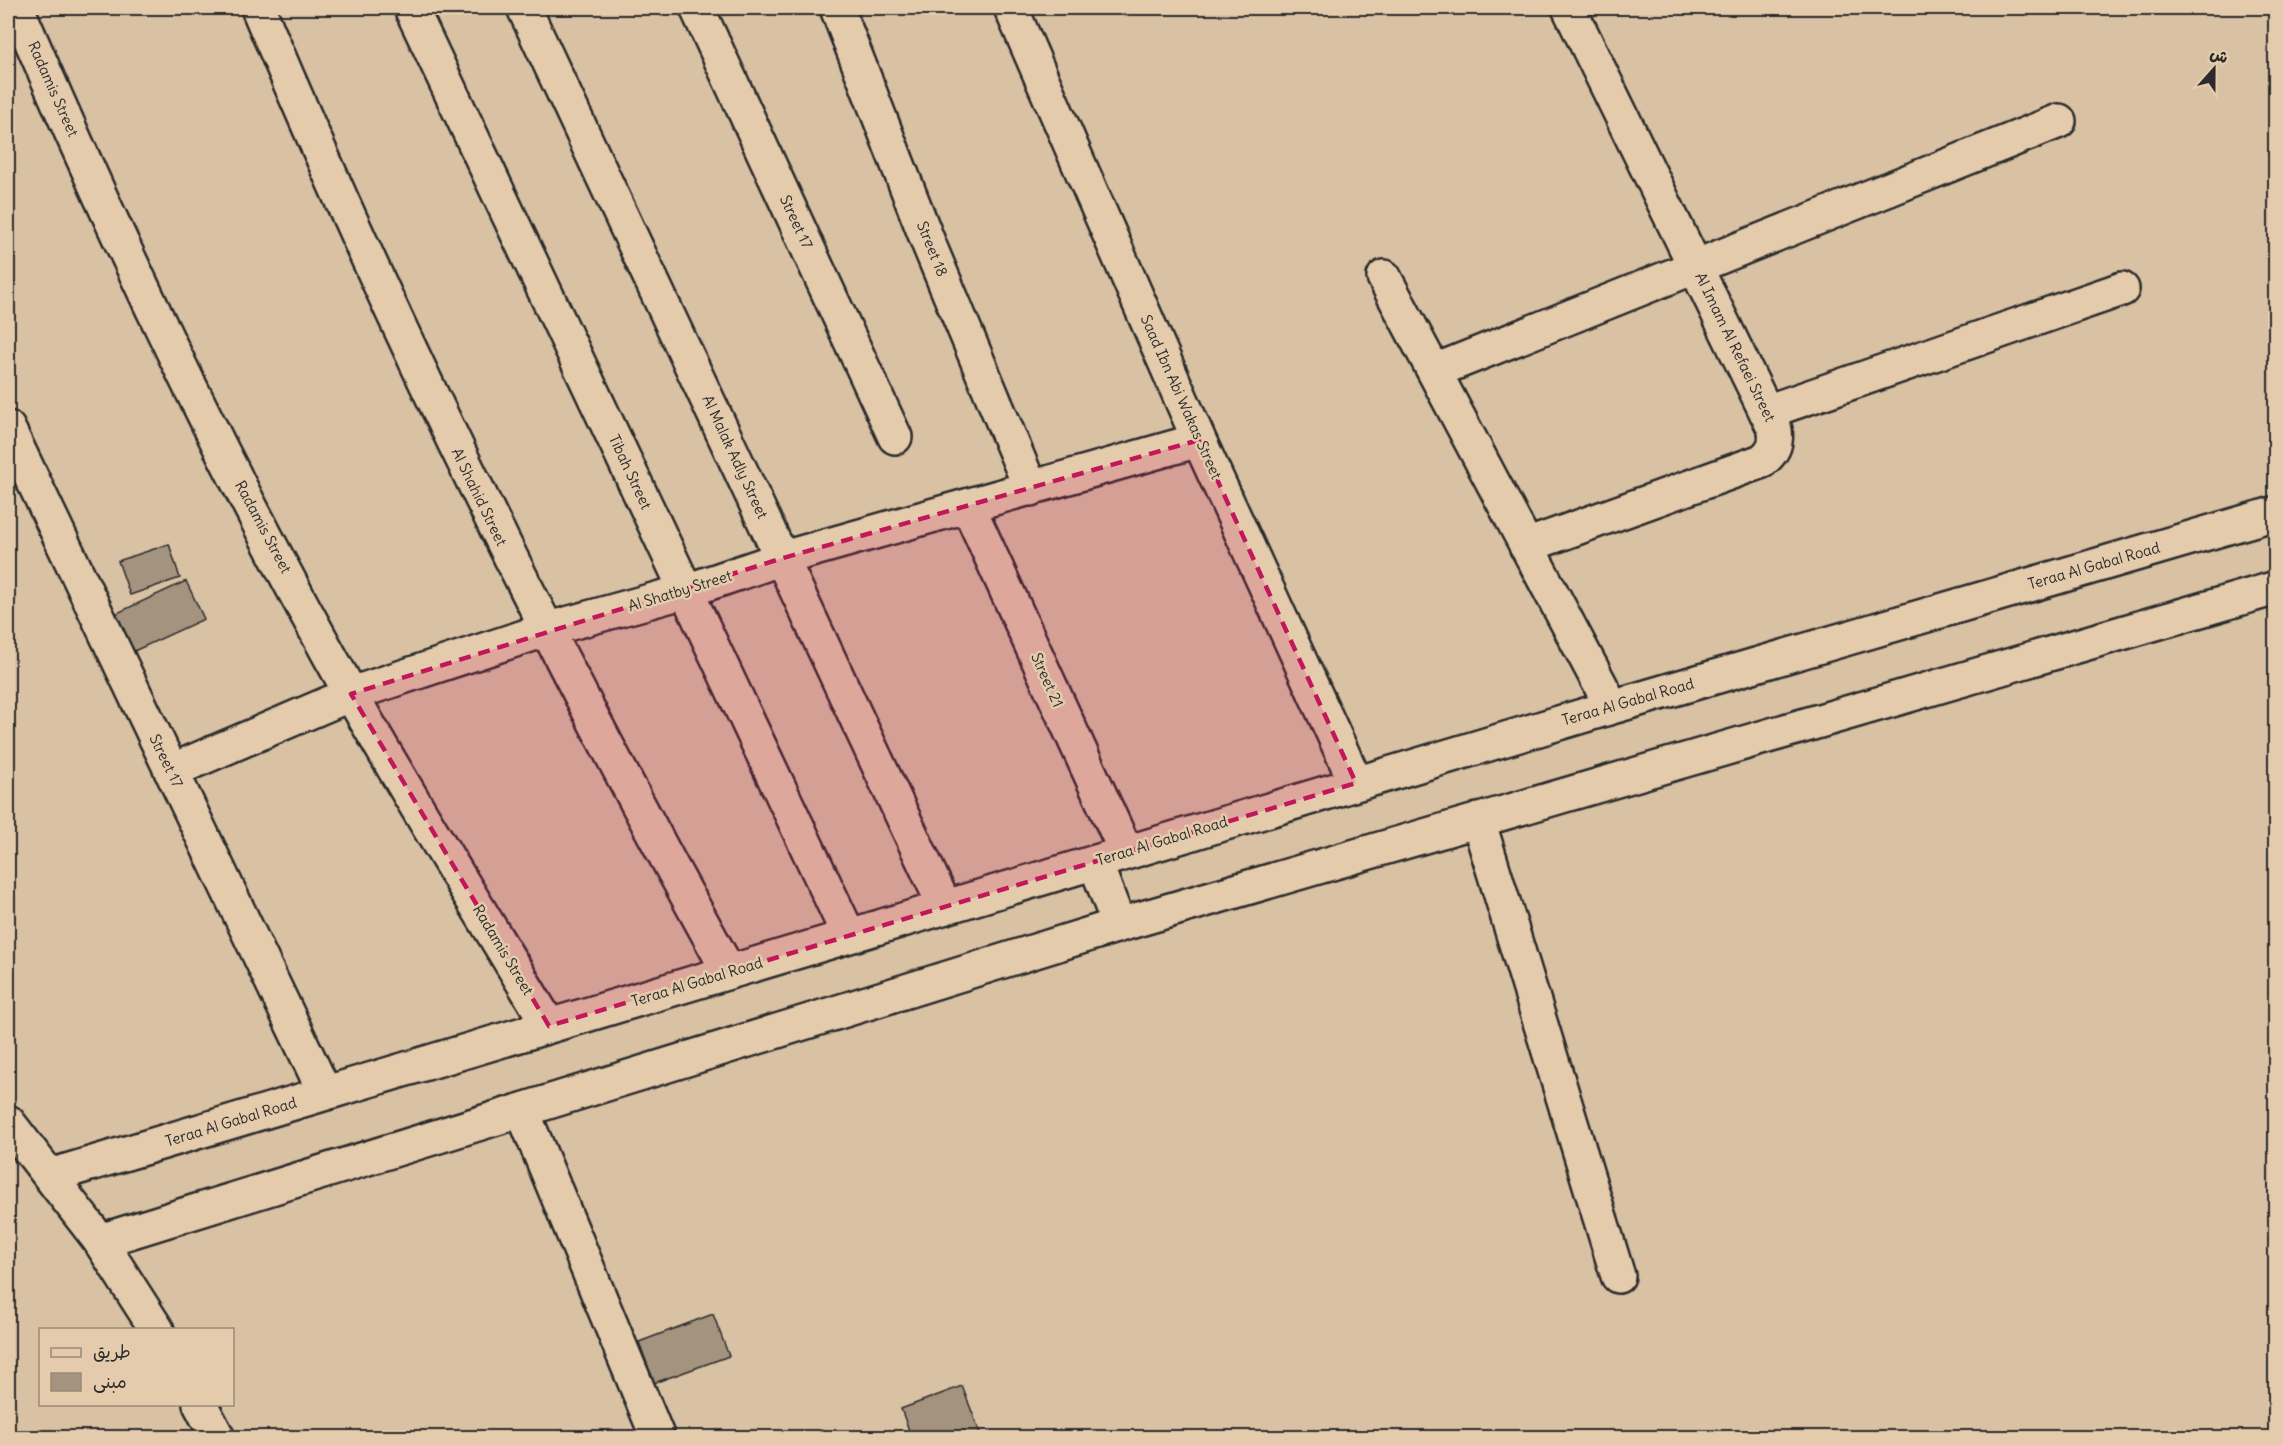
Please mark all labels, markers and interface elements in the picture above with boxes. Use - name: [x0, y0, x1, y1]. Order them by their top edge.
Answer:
- street label: Radamis Street: [24, 38, 83, 139]
- north arrow: [2184, 39, 2244, 99]
- text: ش: [2208, 43, 2231, 67]
- street label: Street 17: [776, 192, 817, 252]
- street label: Street 18: [913, 218, 952, 279]
- street label: Al Imam Al Refaei Street: [1691, 269, 1780, 424]
- street label: Saad Ibn Abi Wakas Street: [1137, 312, 1226, 482]
- street label: Al Malak Adly Street: [698, 392, 772, 522]
- street label: Tibah Street: [605, 431, 656, 512]
- street label: Al Shahid Street: [448, 445, 511, 549]
- street label: Radamis Street: [231, 477, 296, 576]
- street label: Teraa Al Gabal Road: [2026, 538, 2162, 593]
- street label: Al Shatby Street: [626, 566, 734, 615]
- street label: Street 21: [1027, 650, 1068, 710]
- street label: Teraa Al Gabal Road: [1560, 674, 1696, 729]
- street label: Street 17: [145, 731, 187, 791]
- street label: Teraa Al Gabal Road: [1094, 811, 1230, 870]
- street label: Radamis Street: [469, 901, 538, 998]
- street label: Teraa Al Gabal Road: [629, 952, 765, 1011]
- street label: Teraa Al Gabal Road: [163, 1092, 299, 1151]
- legend: [39, 1328, 234, 1406]
- text: طريق: [93, 1340, 131, 1363]
- text: مبنى: [93, 1370, 127, 1393]

